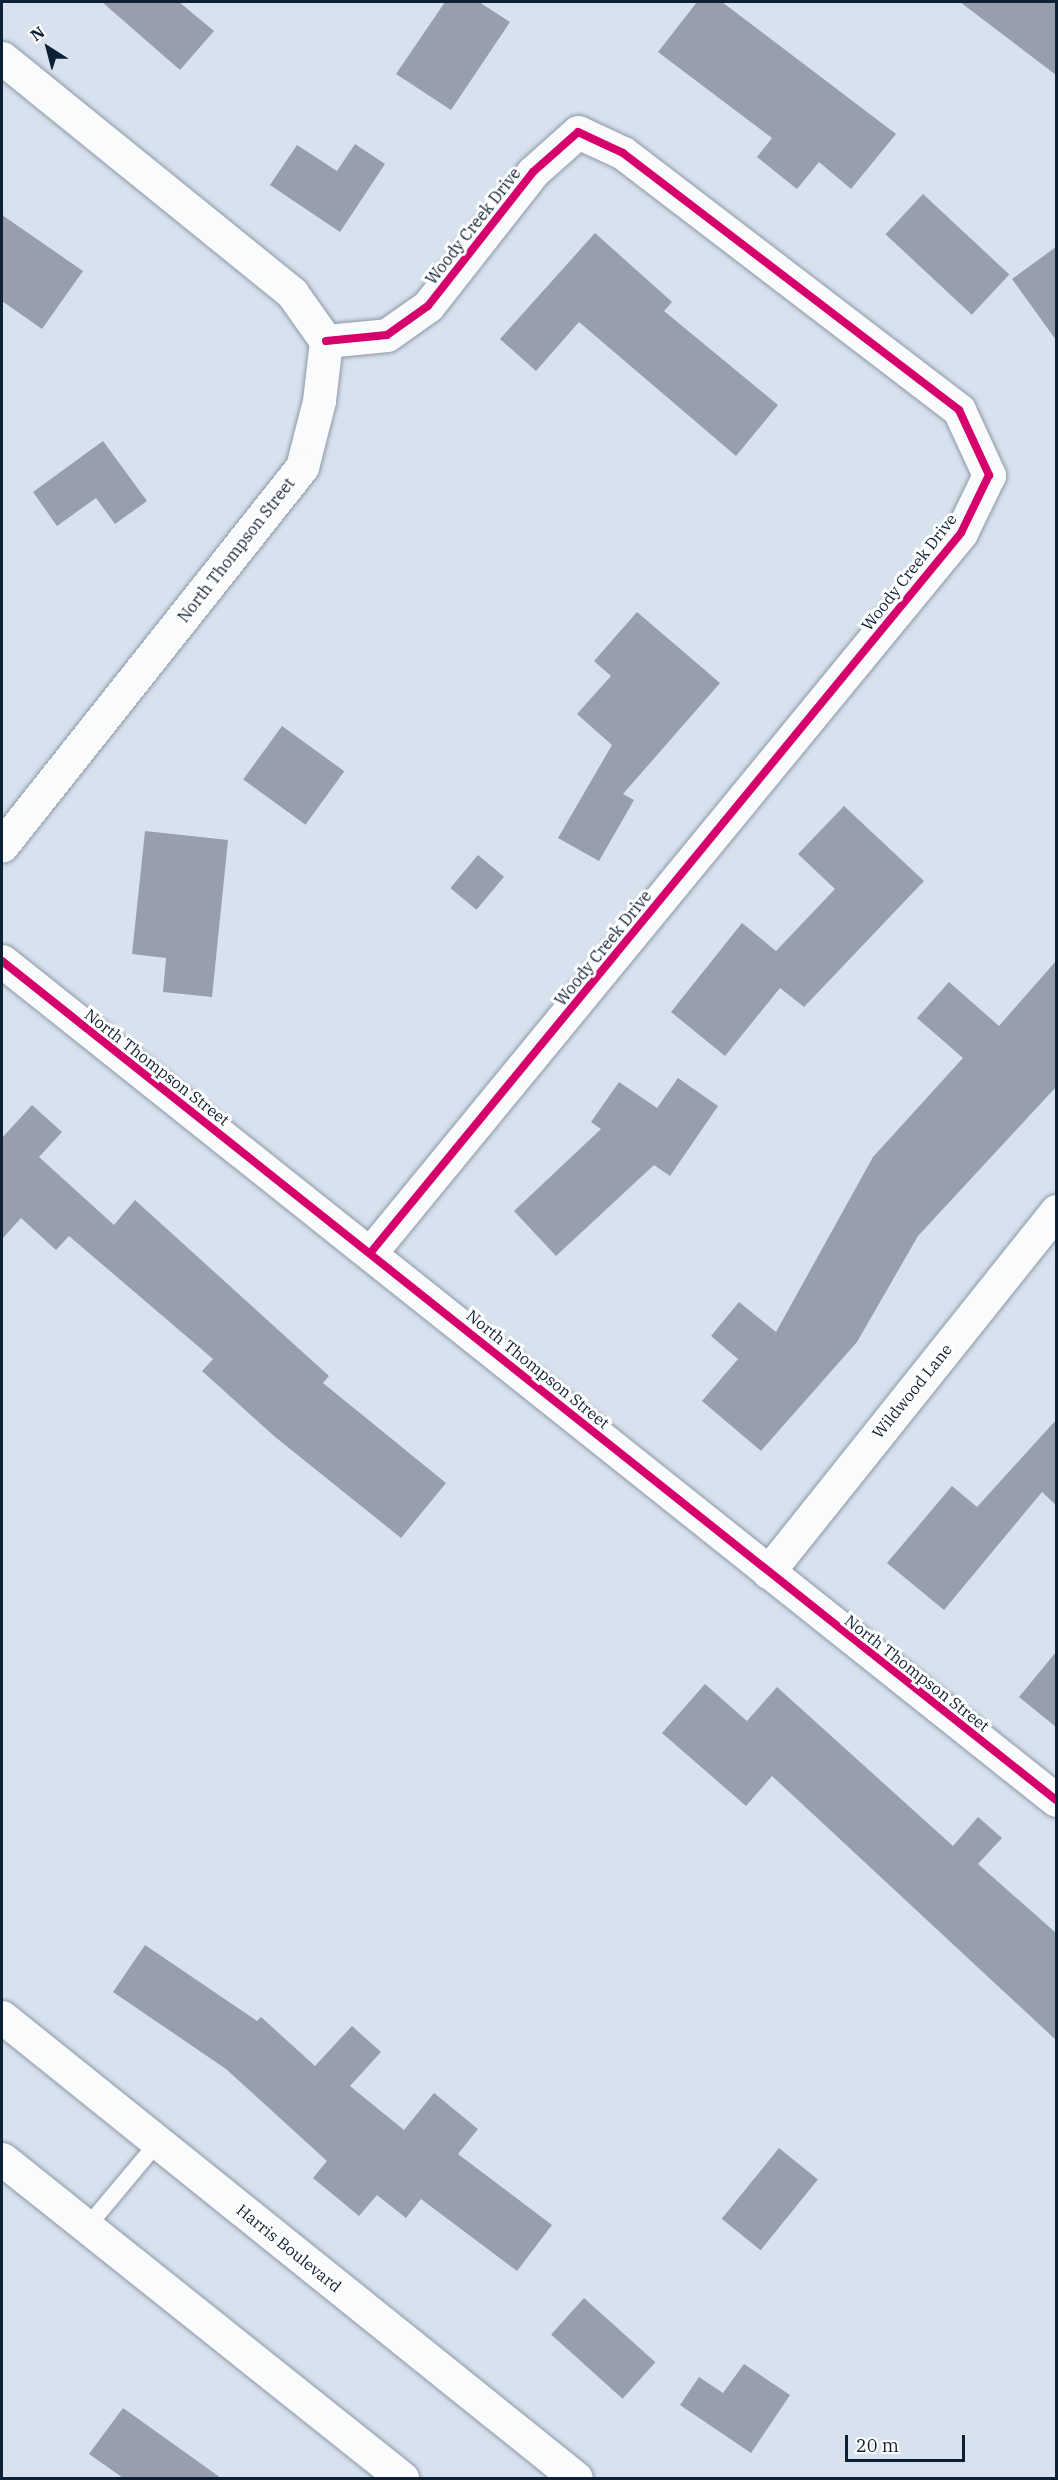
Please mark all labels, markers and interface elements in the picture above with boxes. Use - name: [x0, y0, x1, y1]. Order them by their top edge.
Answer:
- north arrow: [18, 18, 78, 78]
- text: N: [26, 22, 48, 45]
- street label: Woody Creek Drive: [421, 164, 525, 288]
- street label: North Thompson Street: [174, 474, 298, 626]
- street label: Woody Creek Drive: [857, 510, 961, 634]
- street label: Woody Creek Drive: [551, 886, 655, 1010]
- street label: North Thompson Street: [81, 1005, 233, 1129]
- street label: North Thompson Street: [463, 1305, 613, 1433]
- street label: Wildwood Lane: [868, 1340, 956, 1442]
- street label: North Thompson Street: [841, 1611, 993, 1735]
- street label: Harris Boulevard: [233, 2200, 345, 2296]
- scale bar: [848, 2423, 968, 2461]
- text: 20 m: [856, 2434, 899, 2457]

